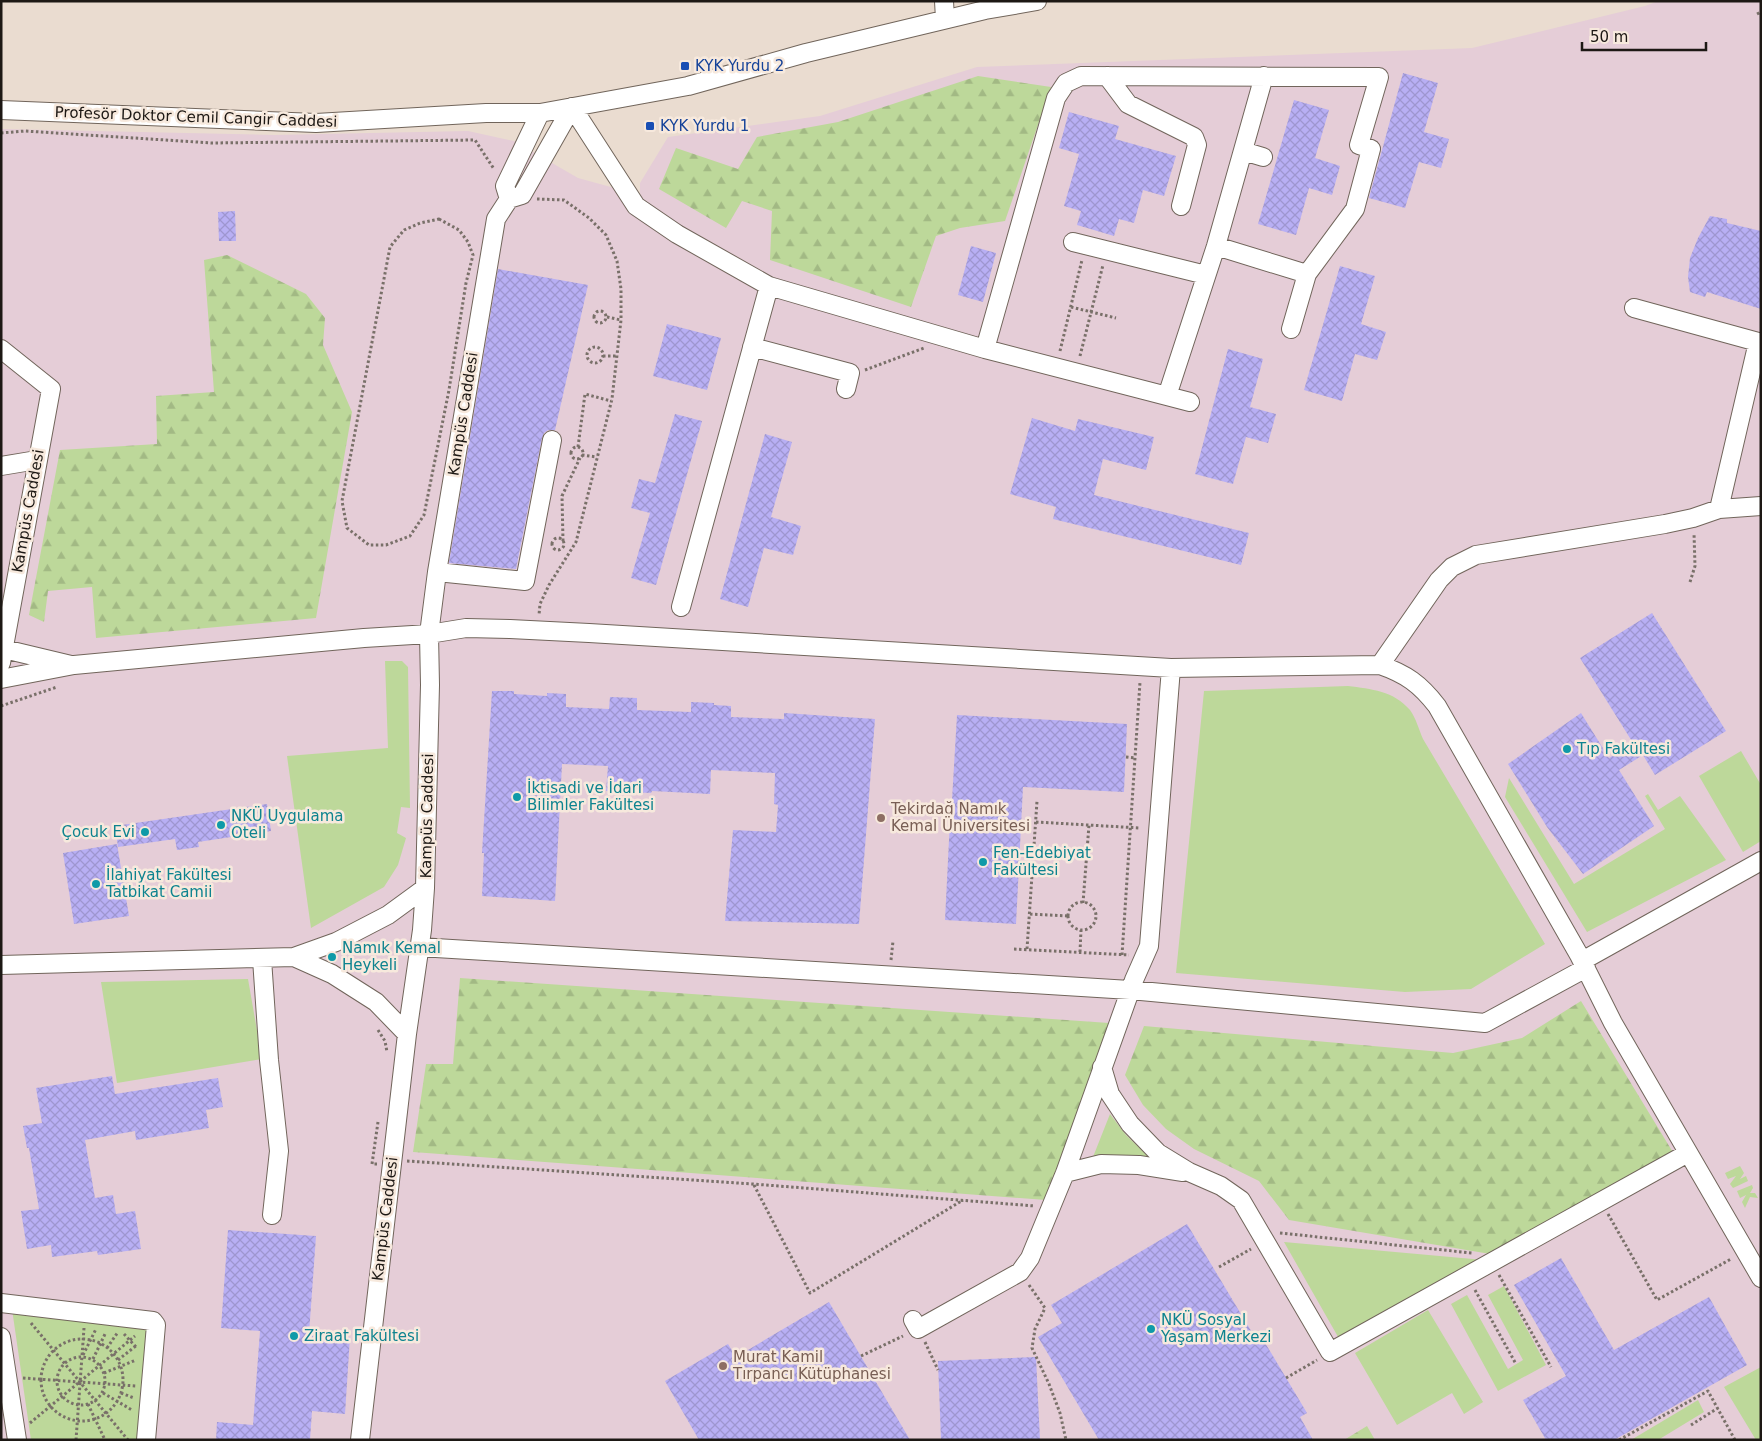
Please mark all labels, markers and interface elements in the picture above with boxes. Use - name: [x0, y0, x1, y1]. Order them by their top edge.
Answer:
- scale bar: [1582, 20, 1706, 52]
- text: 50 m: [1590, 28, 1628, 46]
- place label: KYK Yurdu 2: [695, 57, 784, 75]
- marker: KYK Yurdu 2: [679, 60, 691, 72]
- street label: Profesör Doktor Cemil Cangir Caddesi: [54, 103, 338, 131]
- place label: KYK Yurdu 1: [660, 117, 749, 135]
- marker: KYK Yurdu 1: [644, 120, 656, 132]
- street label: Kampüs Caddesi: [444, 351, 482, 477]
- street label: Kampüs Caddesi: [8, 448, 48, 574]
- place label: Tıp Fakültesi: [1576, 740, 1670, 758]
- marker: Tıp Fakültesi: [1561, 743, 1573, 755]
- street label: Kampüs Caddesi: [417, 753, 437, 879]
- place label: İktisadi ve İdari Bilimler Fakültesi: [527, 778, 654, 814]
- marker: İktisadi ve İdari Bilimler Fakültesi: [511, 791, 523, 803]
- place label: Tekirdağ Namık Kemal Üniversitesi: [890, 800, 1030, 835]
- place label: NKÜ Uygulama Oteli: [231, 806, 343, 842]
- marker: Tekirdağ Namık Kemal Üniversitesi: [875, 812, 887, 824]
- marker: NKÜ Uygulama Oteli: [215, 819, 227, 831]
- place label: Çocuk Evi: [62, 823, 135, 841]
- marker: Çocuk Evi: [139, 826, 151, 838]
- place label: Fen-Edebiyat Fakültesi: [993, 844, 1091, 879]
- marker: Fen-Edebiyat Fakültesi: [977, 856, 989, 868]
- place label: İlahiyat Fakültesi Tatbikat Camii: [105, 865, 232, 901]
- marker: İlahiyat Fakültesi Tatbikat Camii: [90, 878, 102, 890]
- place label: Namık Kemal Heykeli: [342, 939, 441, 974]
- marker: Namık Kemal Heykeli: [326, 951, 338, 963]
- street label: Kampüs Caddesi: [368, 1156, 402, 1282]
- place label: NKÜ Sosyal Yaşam Merkezi: [1160, 1310, 1271, 1346]
- marker: NKÜ Sosyal Yaşam Merkezi: [1145, 1323, 1157, 1335]
- place label: Ziraat Fakültesi: [304, 1327, 419, 1345]
- marker: Ziraat Fakültesi: [288, 1330, 300, 1342]
- place label: Murat Kamil Tırpancı Kütüphanesi: [732, 1348, 891, 1383]
- marker: Murat Kamil Tırpancı Kütüphanesi: [717, 1360, 729, 1372]

